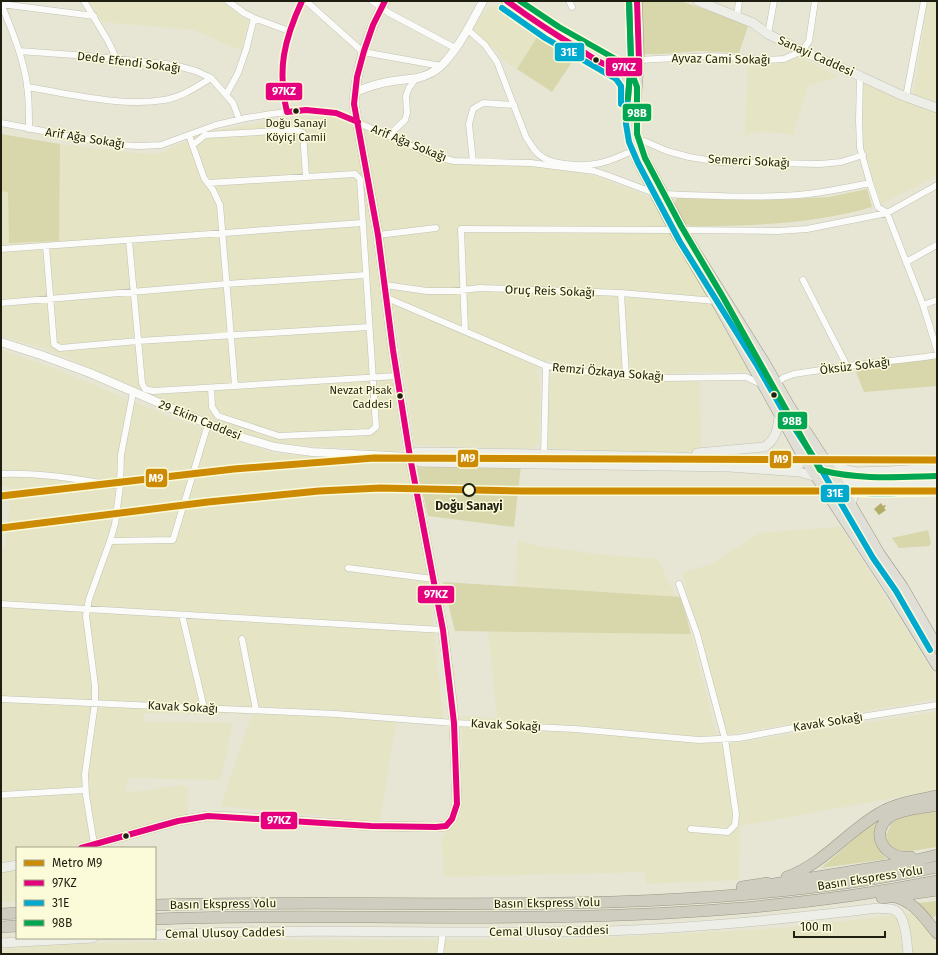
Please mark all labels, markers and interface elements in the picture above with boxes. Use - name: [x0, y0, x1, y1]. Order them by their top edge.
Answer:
- street label: Sanayi Caddesi: [776, 33, 856, 79]
- line badge: 31E: [554, 42, 585, 62]
- text: 31E: [560, 46, 577, 59]
- street label: Dede Efendi Sokağı: [76, 49, 182, 75]
- street label: Ayvaz Cami Sokağı: [671, 51, 771, 67]
- unlabelled marker: [591, 55, 601, 65]
- line badge: 97KZ: [605, 57, 643, 77]
- text: 97KZ: [612, 61, 636, 74]
- line badge: 97KZ: [265, 82, 303, 101]
- text: 97KZ: [272, 85, 296, 98]
- line badge: 98B: [622, 103, 652, 122]
- marker: Doğu Sanayi Köyiçi Camii: [291, 106, 301, 116]
- text: 98B: [627, 107, 647, 120]
- place label: Doğu Sanayi Köyiçi Camii: [265, 117, 327, 144]
- street label: Arif Ağa Sokağı: [369, 121, 449, 165]
- street label: Arif Ağa Sokağı: [44, 125, 126, 151]
- street label: Semerci Sokağı: [708, 152, 790, 170]
- street label: Oruç Reis Sokağı: [505, 282, 595, 300]
- street label: Öksüz Sokağı: [819, 353, 891, 377]
- street label: Remzi Özkaya Sokağı: [551, 358, 665, 384]
- place label: Nevzat Pisak Caddesi: [329, 384, 392, 411]
- unlabelled marker: [769, 390, 779, 400]
- marker: Nevzat Pisak Caddesi: [395, 391, 405, 401]
- street label: 29 Ekim Caddesi: [157, 397, 243, 443]
- line badge: 98B: [777, 411, 808, 430]
- text: 98B: [782, 415, 802, 428]
- line badge: M9: [457, 449, 479, 468]
- line badge: M9: [769, 450, 792, 469]
- text: M9: [461, 452, 475, 465]
- text: M9: [774, 453, 788, 466]
- line badge: M9: [145, 468, 168, 488]
- text: M9: [149, 472, 163, 485]
- marker: Doğu Sanayi: [462, 483, 476, 497]
- line badge: 31E: [820, 484, 850, 503]
- text: 31E: [826, 487, 843, 500]
- place label: Doğu Sanayi: [435, 499, 503, 513]
- line badge: 97KZ: [417, 585, 455, 604]
- text: 97KZ: [424, 588, 448, 601]
- street label: Kavak Sokağı: [147, 698, 219, 716]
- street label: Kavak Sokağı: [792, 710, 864, 734]
- street label: Kavak Sokağı: [470, 716, 542, 734]
- line badge: 97KZ: [260, 811, 298, 830]
- text: 97KZ: [267, 814, 291, 827]
- unlabelled marker: [121, 831, 131, 841]
- legend: [16, 847, 156, 939]
- text: Metro M9: [52, 856, 102, 870]
- street label: Basın Ekspress Yolu: [816, 863, 924, 893]
- text: 97KZ: [52, 876, 77, 890]
- street label: Basın Ekspress Yolu: [494, 895, 600, 911]
- text: 31E: [52, 896, 69, 910]
- street label: Basın Ekspress Yolu: [170, 896, 276, 912]
- scale bar: [794, 913, 885, 939]
- text: 98B: [52, 916, 72, 930]
- text: 100 m: [800, 920, 832, 934]
- street label: Cemal Ulusoy Caddesi: [489, 923, 609, 939]
- street label: Cemal Ulusoy Caddesi: [165, 925, 285, 941]

